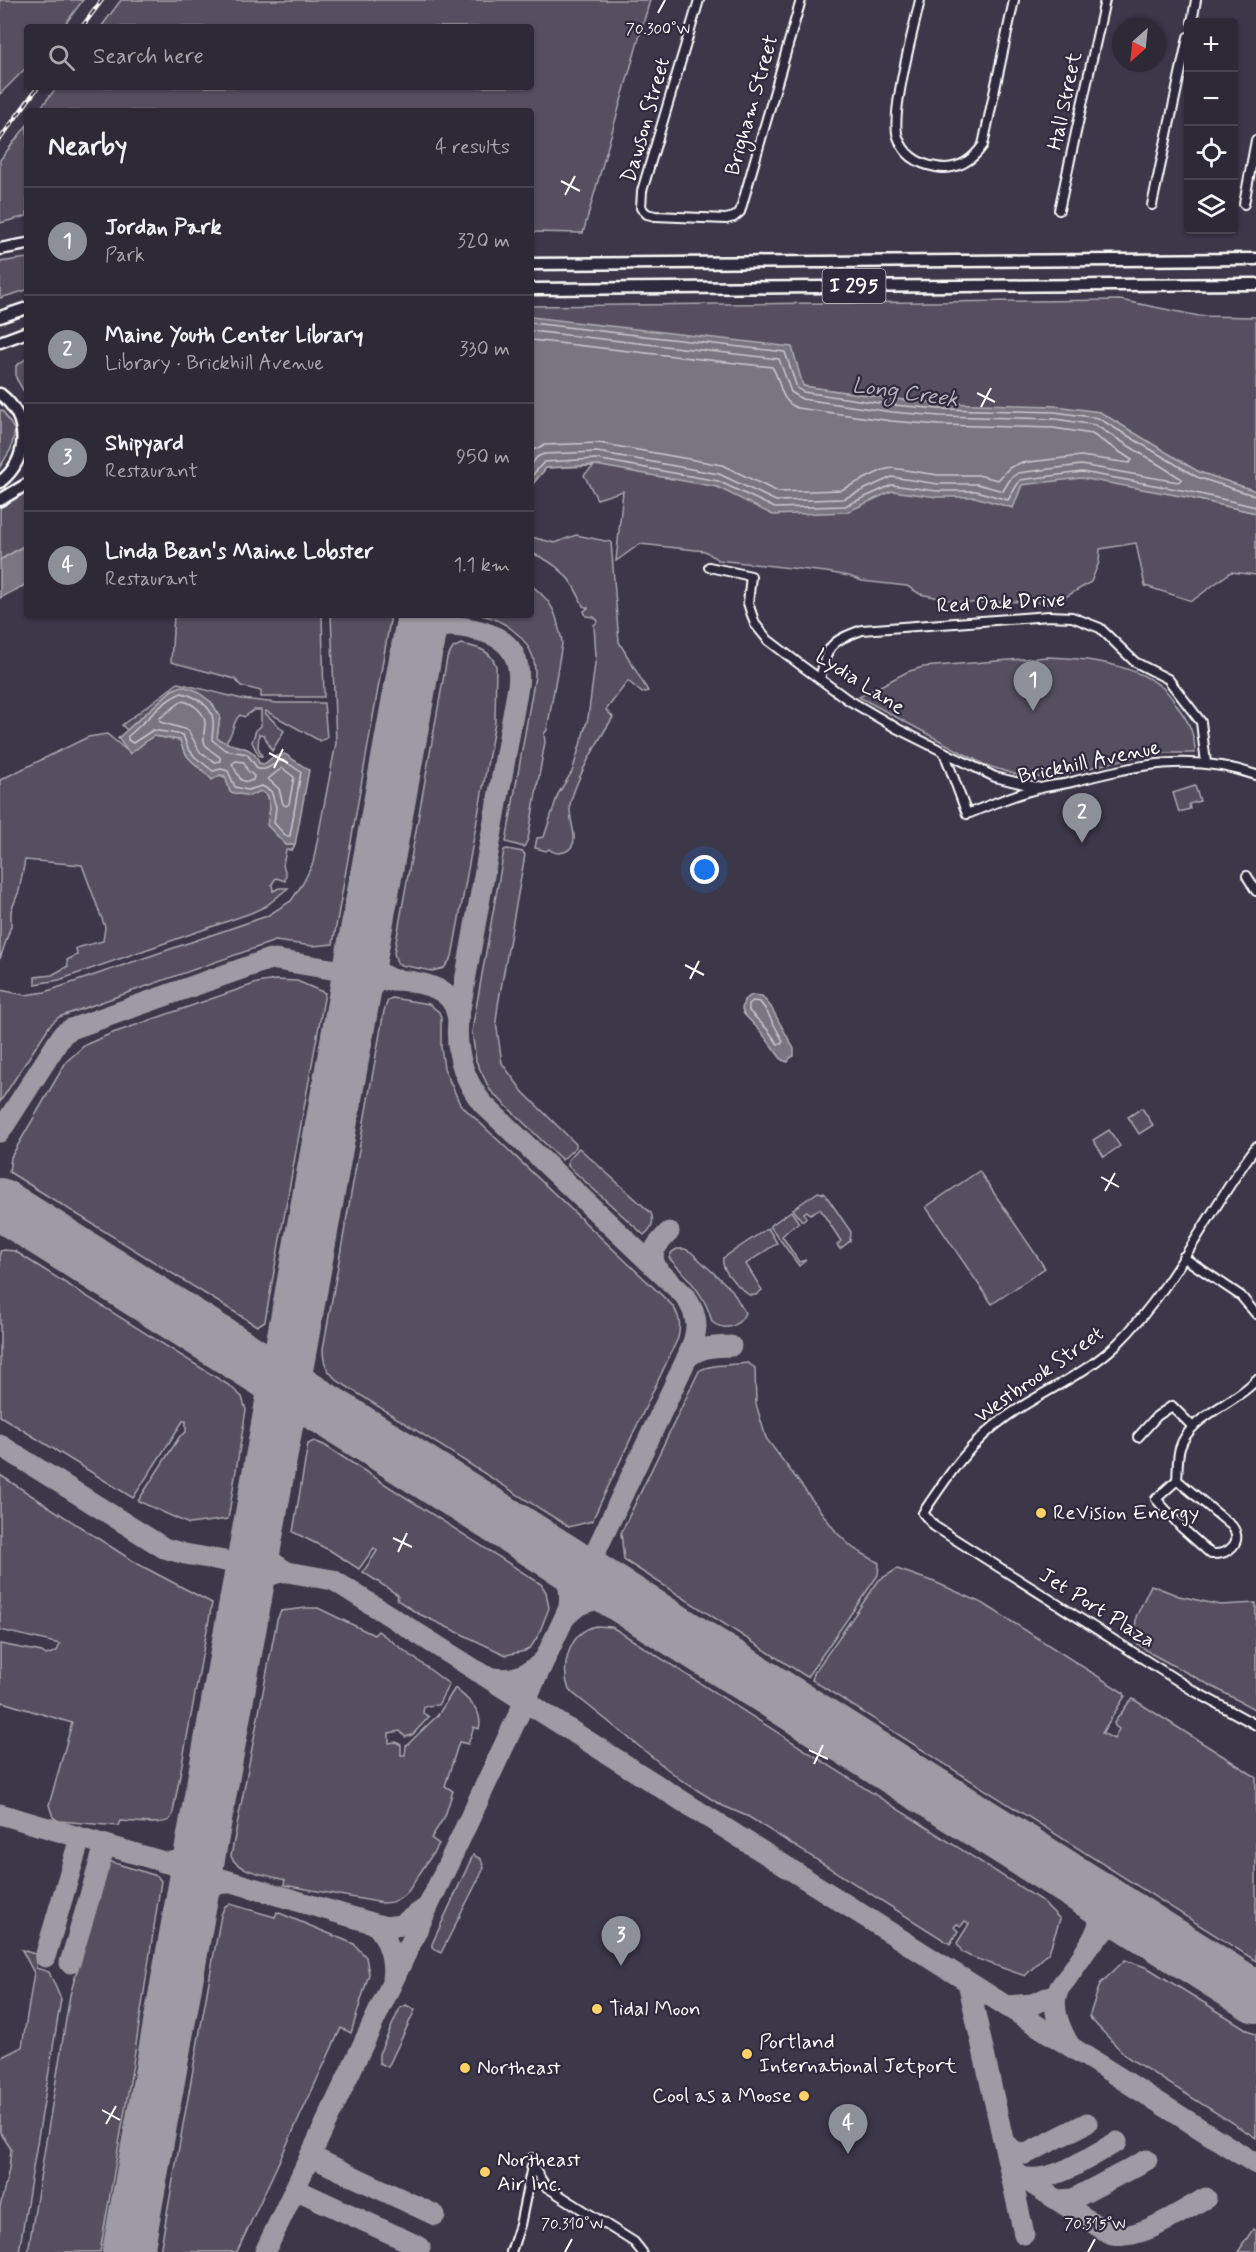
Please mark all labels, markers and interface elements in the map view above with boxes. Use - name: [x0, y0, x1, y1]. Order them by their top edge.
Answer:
- north arrow: [1112, 18, 1166, 72]
- map controls: [1184, 18, 1238, 234]
- button: +: [1184, 18, 1238, 72]
- text: 70.300°W: [626, 20, 690, 40]
- search box: [24, 24, 534, 90]
- street label: Brigham Street: [719, 31, 786, 179]
- icon: search: [45, 41, 78, 74]
- text: Search here: [93, 43, 204, 71]
- street label: Hall Street: [1041, 49, 1089, 153]
- street label: Dawson Street: [615, 54, 677, 186]
- button: −: [1184, 72, 1238, 126]
- button: locate: [1184, 126, 1238, 180]
- text: Nearby: [48, 130, 127, 164]
- text: 4 results: [435, 134, 510, 161]
- button: layers: [1184, 180, 1238, 234]
- text: Jordan Park: [105, 214, 222, 242]
- text: 1: [63, 228, 72, 255]
- text: 320 m: [457, 228, 510, 255]
- text: Park: [105, 242, 145, 269]
- road number: I 295: [822, 269, 886, 303]
- text: Maine Youth Center Library: [105, 322, 363, 350]
- text: 2: [63, 336, 72, 363]
- text: 330 m: [459, 336, 510, 363]
- text: Library · Brickhill Avenue: [105, 350, 324, 377]
- water label: Long Creek: [850, 372, 960, 416]
- text: Shipyard: [105, 430, 184, 458]
- text: 3: [63, 444, 72, 471]
- text: 950 m: [456, 444, 510, 471]
- text: Restaurant: [105, 458, 198, 485]
- text: Linda Bean's Maine Lobster: [105, 538, 374, 566]
- text: 4: [62, 552, 73, 579]
- text: 1.1 km: [453, 552, 510, 579]
- text: Restaurant: [105, 566, 198, 593]
- street label: Red Oak Drive: [936, 586, 1066, 620]
- street label: Lydia Lane: [810, 642, 910, 722]
- pin: 1: [1014, 662, 1052, 711]
- street label: Brickhill Avenue: [1015, 733, 1163, 791]
- pin: 2: [1062, 794, 1102, 843]
- your location: [690, 855, 719, 884]
- street label: Westbrook Street: [969, 1320, 1109, 1430]
- place label: ReVision Energy: [1053, 1499, 1199, 1527]
- marker: ReVision Energy: [1034, 1506, 1048, 1520]
- street label: Jet Port Plaza: [1034, 1561, 1160, 1655]
- pin: 3: [602, 1916, 640, 1966]
- place label: Tidal Moon: [609, 1995, 701, 2023]
- marker: Tidal Moon: [590, 2002, 604, 2016]
- place label: Portland International Jetport: [759, 2028, 958, 2080]
- marker: Portland International Jetport: [740, 2047, 754, 2061]
- place label: Northeast: [477, 2054, 561, 2082]
- marker: Northeast: [458, 2061, 472, 2075]
- place label: Cool as a Moose: [652, 2082, 792, 2110]
- marker: Cool as a Moose: [797, 2089, 811, 2103]
- pin: 4: [828, 2104, 868, 2154]
- place label: Northeast Air Inc.: [497, 2146, 581, 2198]
- marker: Northeast Air Inc.: [478, 2165, 492, 2179]
- text: 70.310°W: [541, 2215, 603, 2235]
- text: 70.315°W: [1064, 2215, 1126, 2235]

